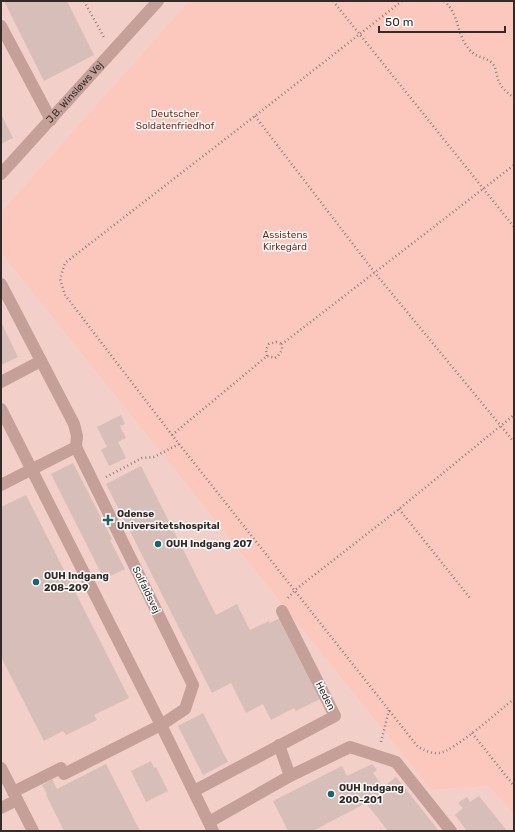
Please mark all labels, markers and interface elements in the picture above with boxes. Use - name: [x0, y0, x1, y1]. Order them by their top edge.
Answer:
- scale bar: [379, 8, 505, 34]
- text: 50 m: [385, 15, 413, 29]
- street label: J.B. Winsløws Vej: [44, 59, 106, 126]
- park label: Deutscher Soldatenfriedhof: [136, 108, 214, 132]
- park label: Assistens Kirkegård: [262, 229, 308, 253]
- place label: Odense Universitetshospital: [117, 508, 220, 532]
- marker: Odense Universitetshospital: [102, 514, 114, 526]
- place label: OUH Indgang 207: [166, 538, 252, 550]
- marker: OUH Indgang 207: [153, 539, 163, 549]
- street label: Solfaldsvej: [130, 565, 162, 615]
- place label: OUH Indgang 208-209: [44, 570, 109, 594]
- marker: OUH Indgang 208-209: [31, 577, 41, 587]
- street label: Heden: [313, 680, 337, 712]
- place label: OUH Indgang 200-201: [339, 782, 404, 806]
- marker: OUH Indgang 200-201: [326, 789, 336, 799]

